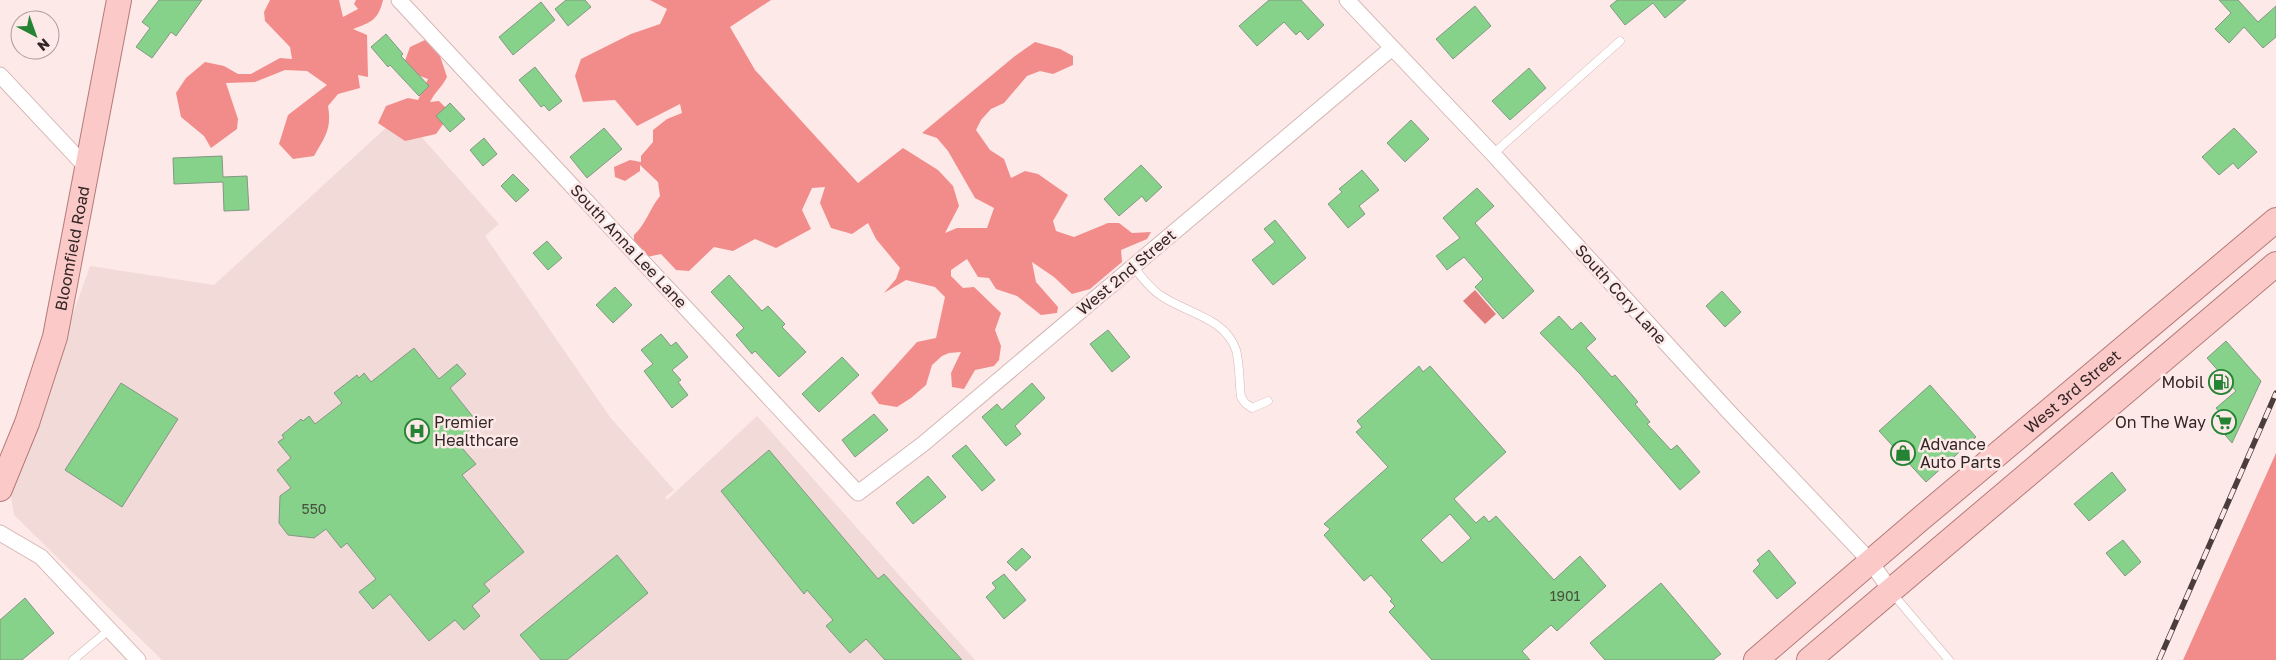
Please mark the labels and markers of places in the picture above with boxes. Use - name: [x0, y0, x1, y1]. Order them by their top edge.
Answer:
- fuel station icon: Mobil: [2208, 369, 2234, 395]
- place label: Mobil: [2161, 372, 2204, 392]
- supermarket icon: On The Way: [2211, 409, 2237, 435]
- place label: Premier Healthcare: [434, 412, 519, 450]
- place label: On The Way: [2115, 412, 2206, 432]
- hospital icon: Premier Healthcare: [404, 418, 430, 444]
- place label: Advance Auto Parts: [1920, 434, 2001, 472]
- shop icon: Advance Auto Parts: [1890, 440, 1916, 466]

